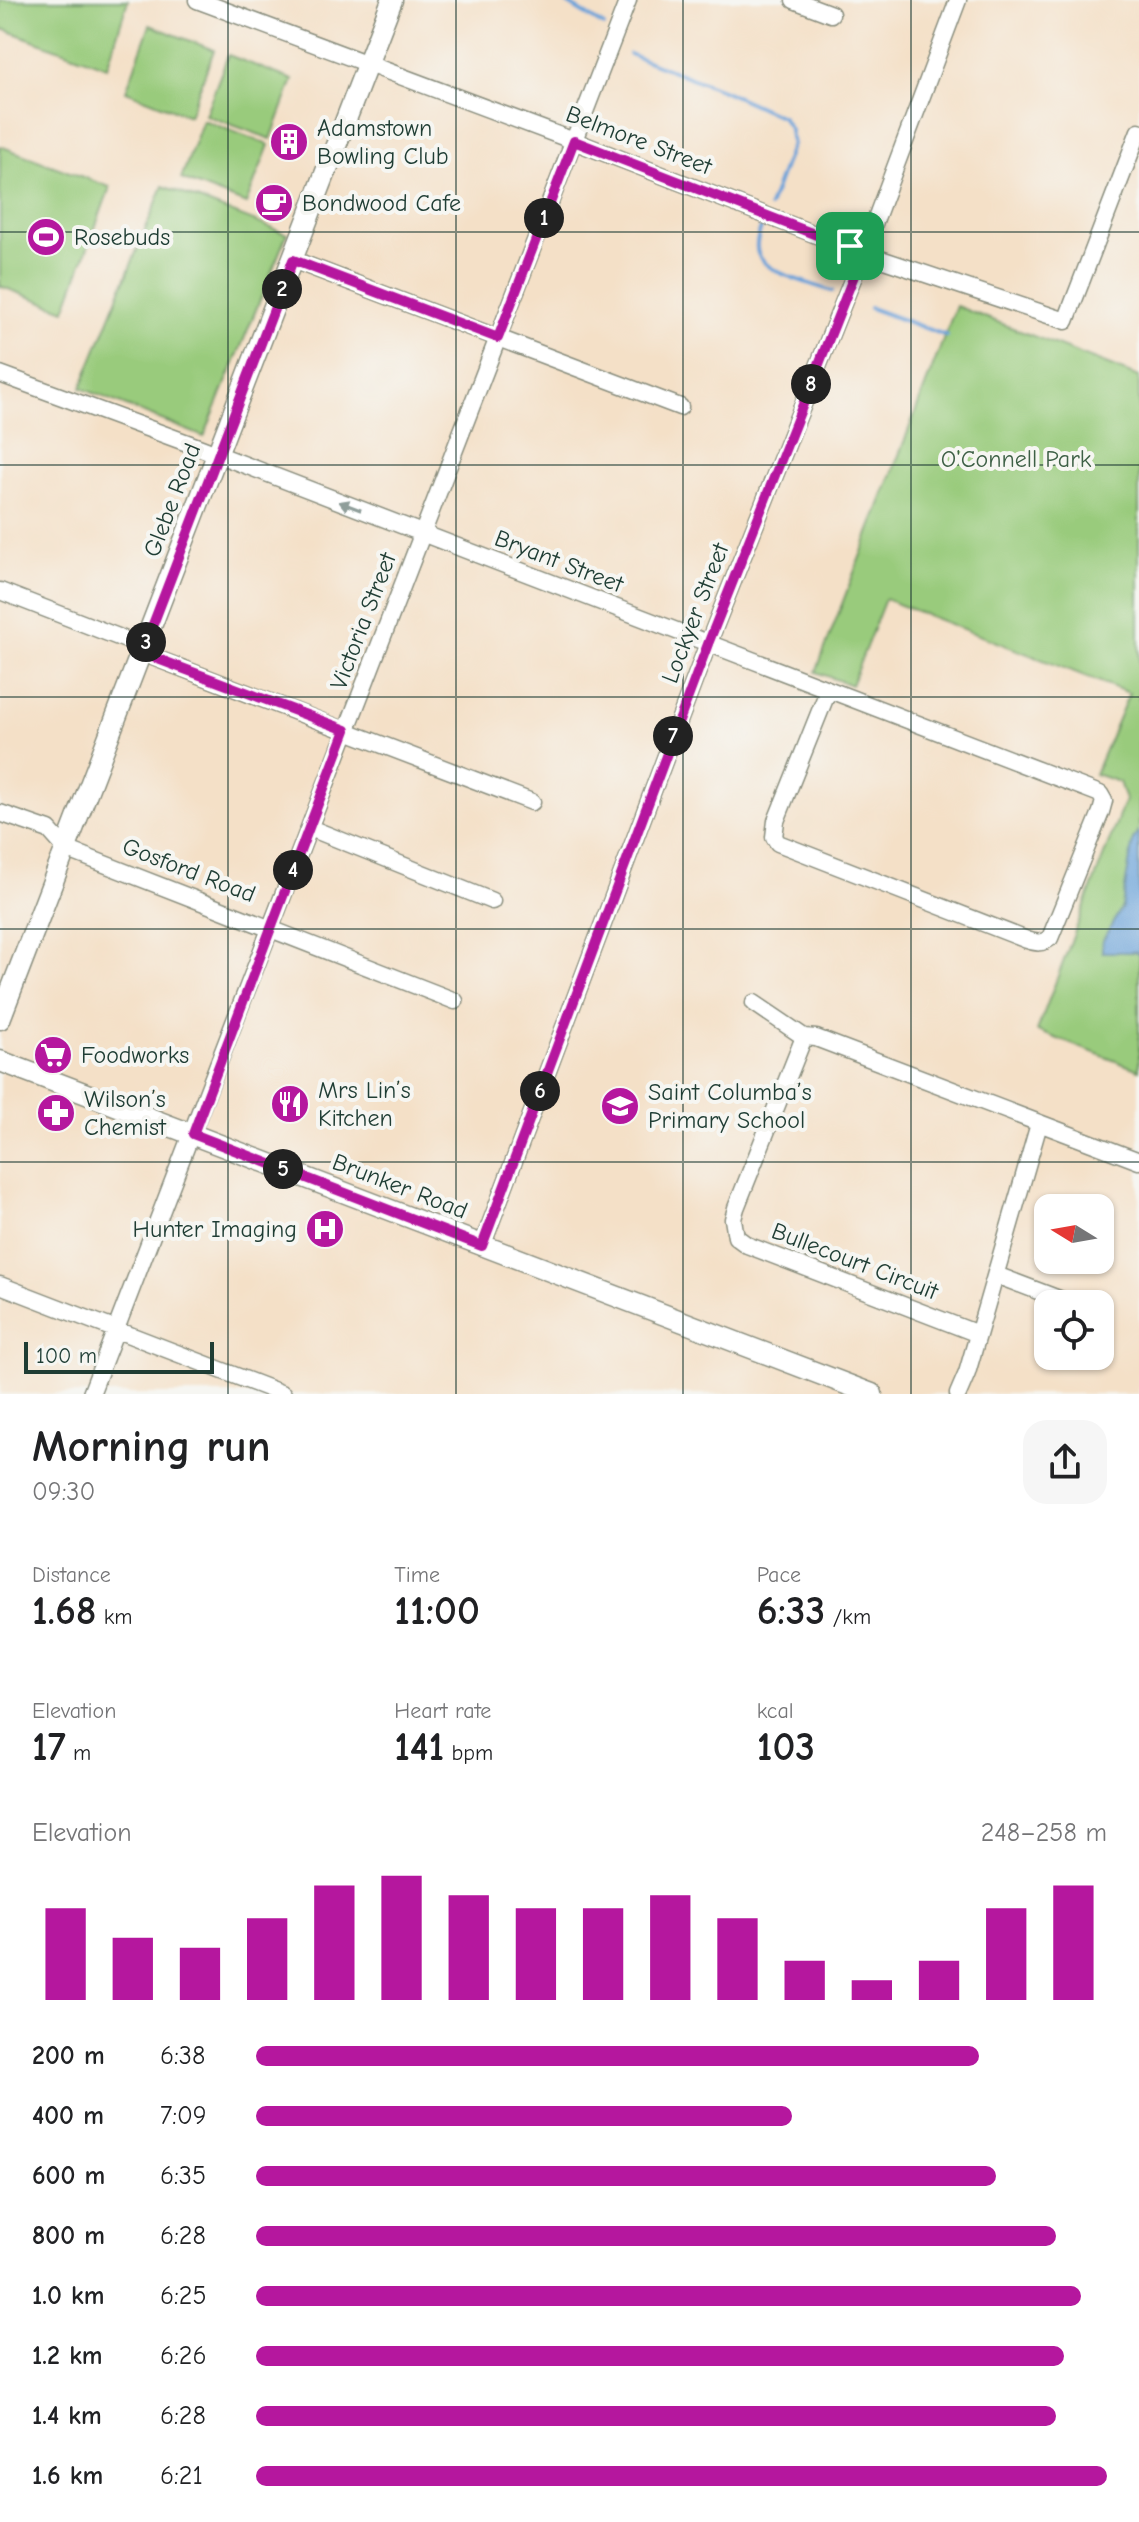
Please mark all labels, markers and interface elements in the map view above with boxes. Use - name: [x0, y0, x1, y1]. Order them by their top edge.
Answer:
- street label: Belmore Street: [562, 99, 717, 181]
- place label: Adamstown Bowling Club: [317, 114, 449, 170]
- building icon: Adamstown Bowling Club: [268, 121, 310, 163]
- cafe icon: Bondwood Cafe: [253, 182, 295, 224]
- place label: Bondwood Cafe: [302, 189, 461, 217]
- pin: 1: [524, 198, 564, 238]
- text: 1: [540, 205, 548, 231]
- pin: [816, 212, 884, 280]
- sports icon: Rosebuds: [25, 216, 67, 258]
- place label: Rosebuds: [74, 223, 170, 251]
- icon: arrive: [828, 224, 872, 268]
- pin: 2: [262, 269, 302, 309]
- text: 2: [277, 276, 287, 302]
- pin: 8: [791, 364, 831, 404]
- text: 8: [805, 371, 817, 397]
- street label: Glebe Road: [138, 439, 206, 561]
- park label: O'Connell Park: [941, 445, 1092, 473]
- one-way arrow: [338, 499, 362, 512]
- street label: Bryant Street: [491, 524, 628, 599]
- street label: Lockyer Street: [655, 538, 735, 687]
- street label: Victoria Street: [324, 548, 402, 693]
- pin: 3: [126, 622, 166, 662]
- text: 3: [141, 629, 151, 655]
- pin: 7: [653, 716, 693, 756]
- text: 7: [668, 723, 678, 749]
- street label: Gosford Road: [119, 832, 259, 908]
- pin: 4: [273, 850, 313, 890]
- text: 4: [288, 857, 298, 883]
- supermarket icon: Foodworks: [32, 1034, 74, 1076]
- place label: Foodworks: [81, 1041, 189, 1069]
- pin: 6: [520, 1071, 560, 1111]
- place label: Mrs Lin’s Kitchen: [318, 1076, 411, 1132]
- text: 6: [534, 1078, 546, 1104]
- place label: Saint Columba’s Primary School: [648, 1078, 812, 1134]
- restaurant icon: Mrs Lin’s Kitchen: [269, 1083, 311, 1125]
- place label: Wilson’s Chemist: [84, 1085, 167, 1141]
- school or university icon: Saint Columba’s Primary School: [599, 1085, 641, 1127]
- pharmacy icon: Wilson’s Chemist: [35, 1092, 77, 1134]
- street label: Brunker Road: [328, 1147, 472, 1225]
- pin: 5: [263, 1149, 303, 1189]
- text: 5: [277, 1156, 289, 1182]
- north arrow: [1034, 1194, 1114, 1274]
- map controls: [1034, 1194, 1114, 1370]
- hospital icon: Hunter Imaging: [304, 1208, 346, 1250]
- place label: Hunter Imaging: [133, 1215, 297, 1243]
- street label: Bullecourt Circuit: [768, 1216, 943, 1306]
- button: locate: [1034, 1290, 1114, 1370]
- scale bar: [24, 1338, 214, 1374]
- text: 100 m: [36, 1343, 97, 1369]
- button: share: [1023, 1420, 1107, 1504]
- text: Morning run: [32, 1421, 271, 1472]
- text: 09:30: [32, 1477, 95, 1507]
- text: Distance: [32, 1562, 111, 1588]
- text: Time: [394, 1562, 440, 1588]
- text: Pace: [757, 1562, 801, 1588]
- text: 1.68: [32, 1588, 96, 1634]
- text: 11:00: [394, 1588, 480, 1634]
- text: 6:33: [757, 1588, 825, 1634]
- text: km: [96, 1604, 133, 1630]
- text: /km: [825, 1604, 871, 1630]
- text: Elevation: [32, 1698, 116, 1724]
- text: Heart rate: [394, 1698, 491, 1724]
- text: kcal: [757, 1698, 794, 1724]
- text: 17: [32, 1724, 66, 1770]
- text: 141: [394, 1724, 444, 1770]
- text: 103: [757, 1724, 815, 1770]
- text: m: [66, 1740, 91, 1766]
- text: bpm: [444, 1740, 493, 1766]
- text: Elevation: [32, 1818, 132, 1848]
- text: 248–258 m: [981, 1818, 1107, 1848]
- text: 200 m: [32, 2041, 105, 2071]
- text: 6:38: [160, 2041, 205, 2071]
- text: 400 m: [32, 2101, 104, 2131]
- text: 7:09: [160, 2101, 207, 2131]
- text: 600 m: [32, 2161, 105, 2191]
- text: 6:35: [160, 2161, 206, 2191]
- text: 800 m: [32, 2221, 105, 2251]
- text: 6:28: [160, 2221, 206, 2251]
- text: 1.0 km: [32, 2281, 104, 2311]
- text: 6:25: [160, 2281, 207, 2311]
- text: 1.2 km: [32, 2341, 103, 2371]
- text: 6:26: [160, 2341, 207, 2371]
- text: 1.4 km: [32, 2401, 102, 2431]
- text: 6:28: [160, 2401, 206, 2431]
- text: 1.6 km: [32, 2461, 103, 2491]
- text: 6:21: [160, 2461, 203, 2491]

